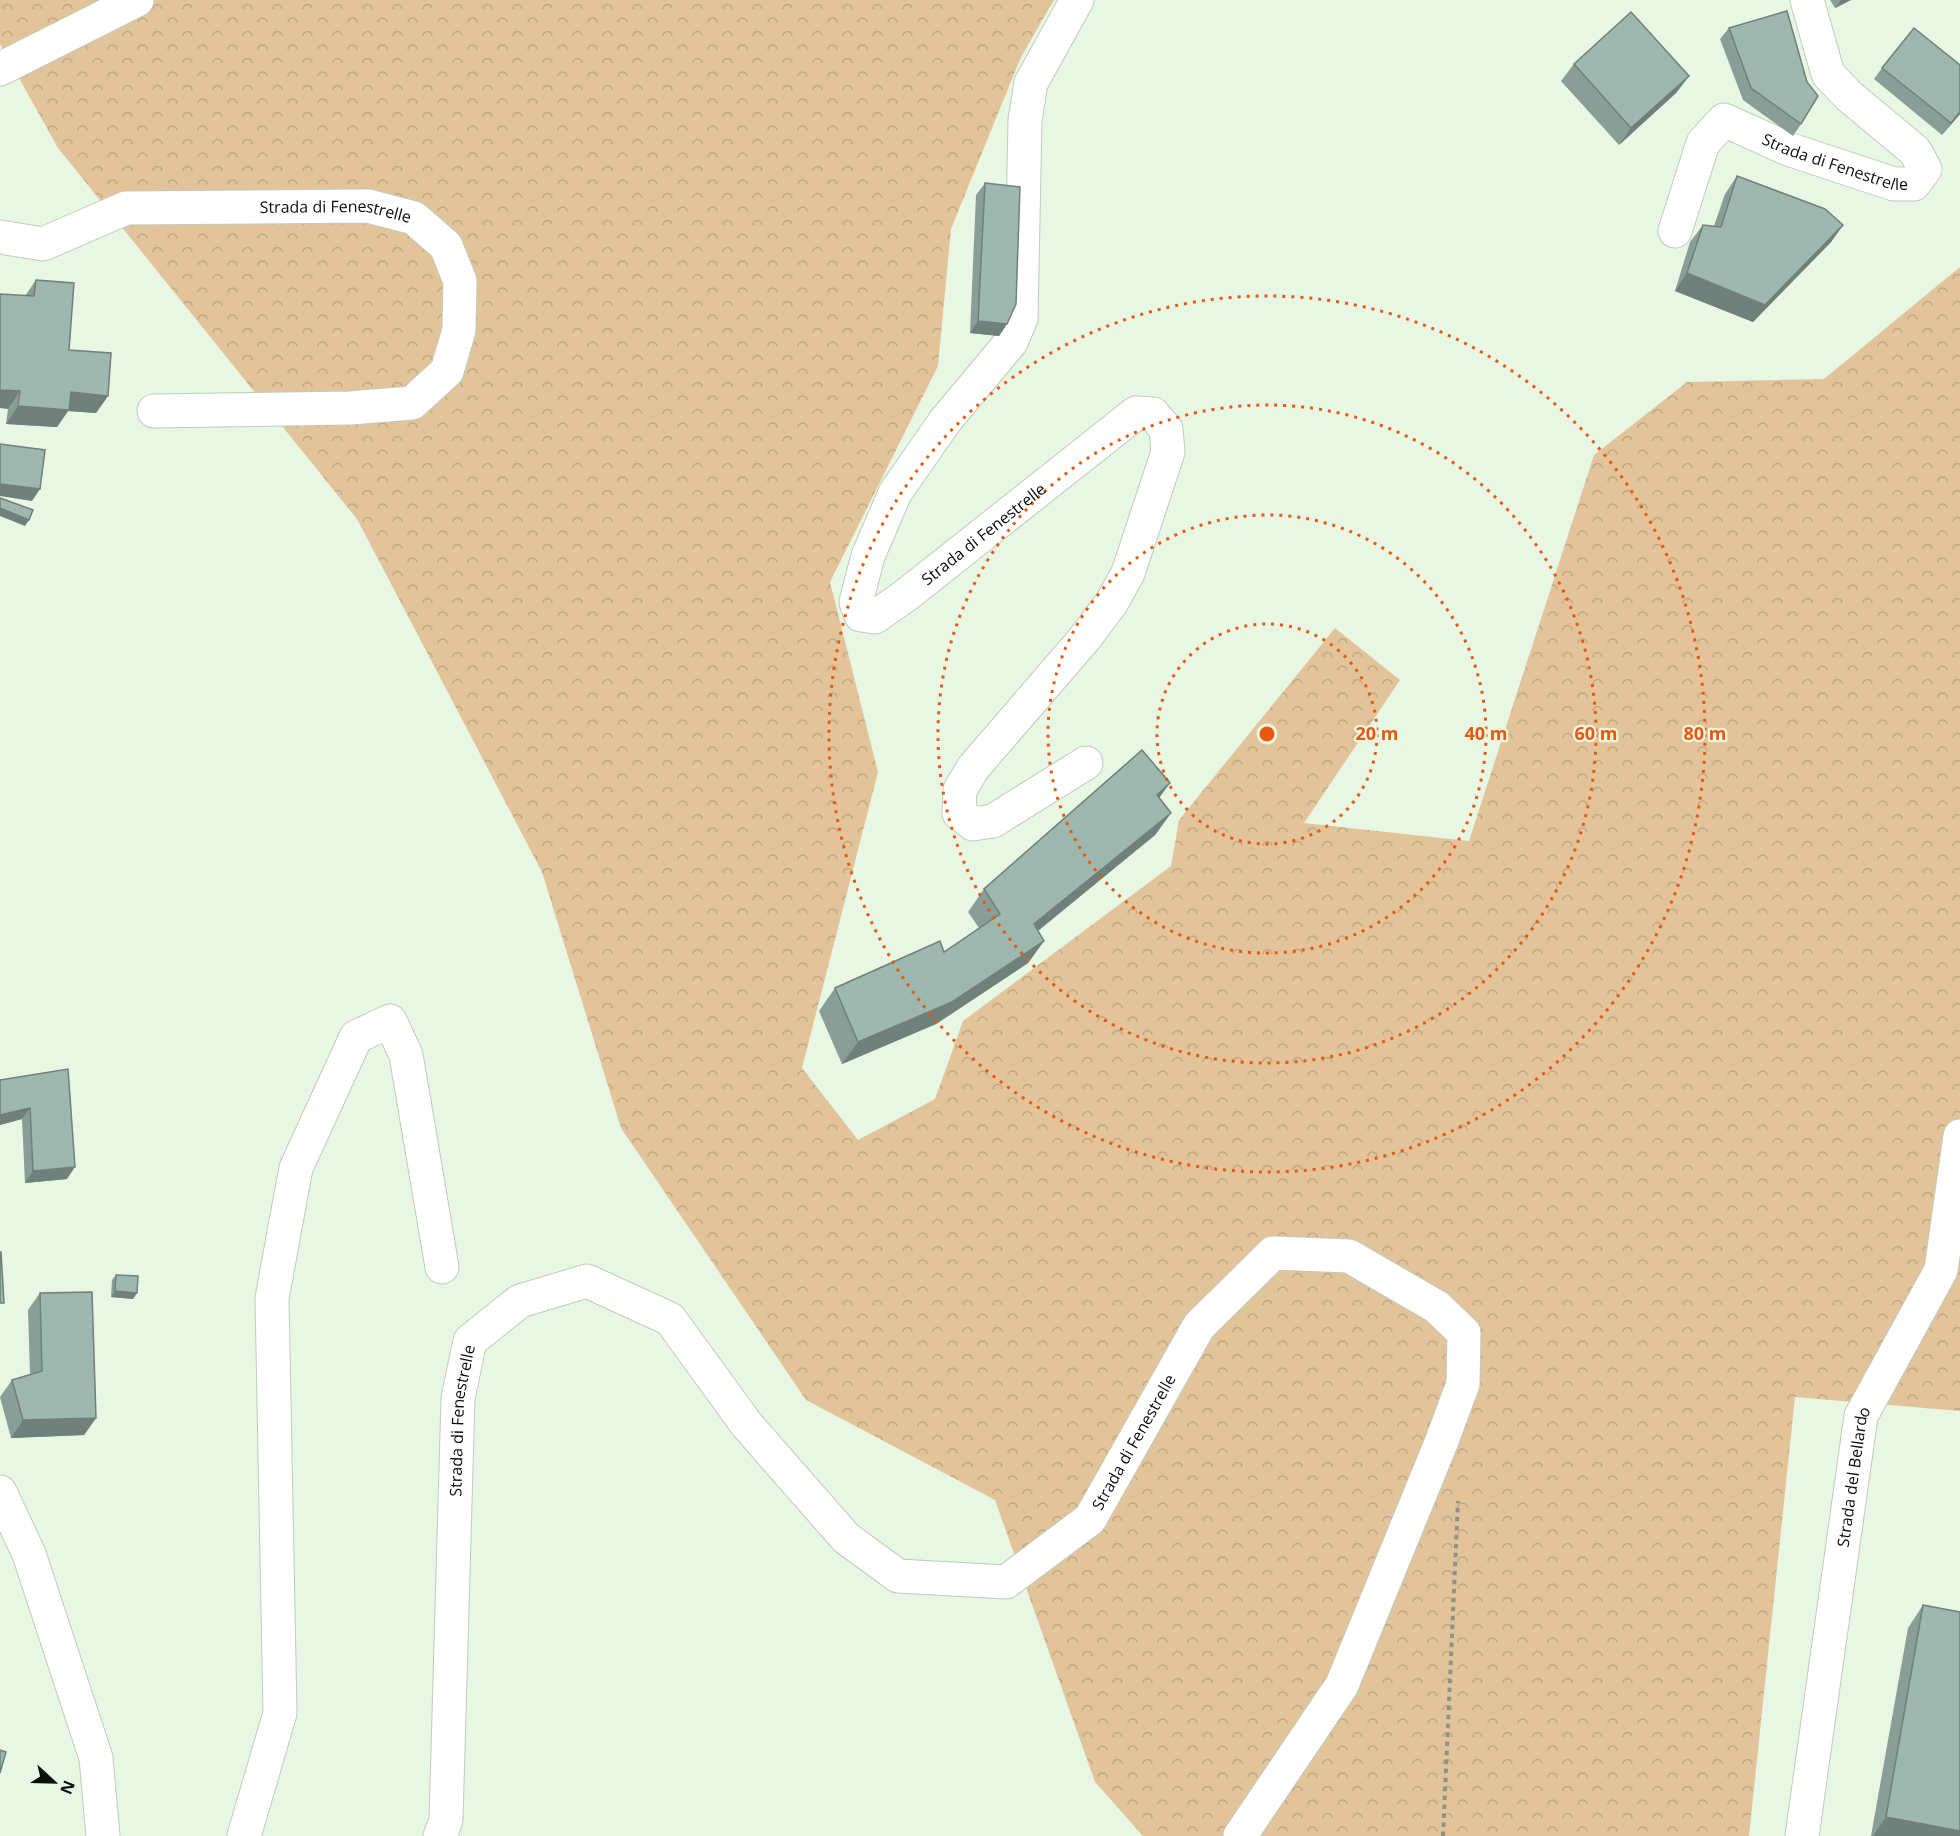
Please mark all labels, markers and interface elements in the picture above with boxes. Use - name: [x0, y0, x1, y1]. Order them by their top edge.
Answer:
- street label: Strada di Fenestrelle: [1759, 128, 1908, 195]
- street label: Strada di Fenestrelle: [259, 195, 414, 228]
- street label: Strada di Fenestrelle: [917, 478, 1050, 590]
- text: 20 m: [1356, 721, 1398, 745]
- text: 40 m: [1465, 721, 1507, 745]
- text: 60 m: [1575, 721, 1617, 745]
- text: 80 m: [1684, 721, 1726, 745]
- centre of rings: [1257, 724, 1277, 744]
- street label: Strada di Fenestrelle: [444, 1343, 480, 1497]
- street label: Strada di Fenestrelle: [1086, 1370, 1181, 1514]
- street label: Strada del Bellardo: [1832, 1402, 1875, 1548]
- north arrow: [24, 1752, 84, 1812]
- text: N: [55, 1777, 81, 1798]

